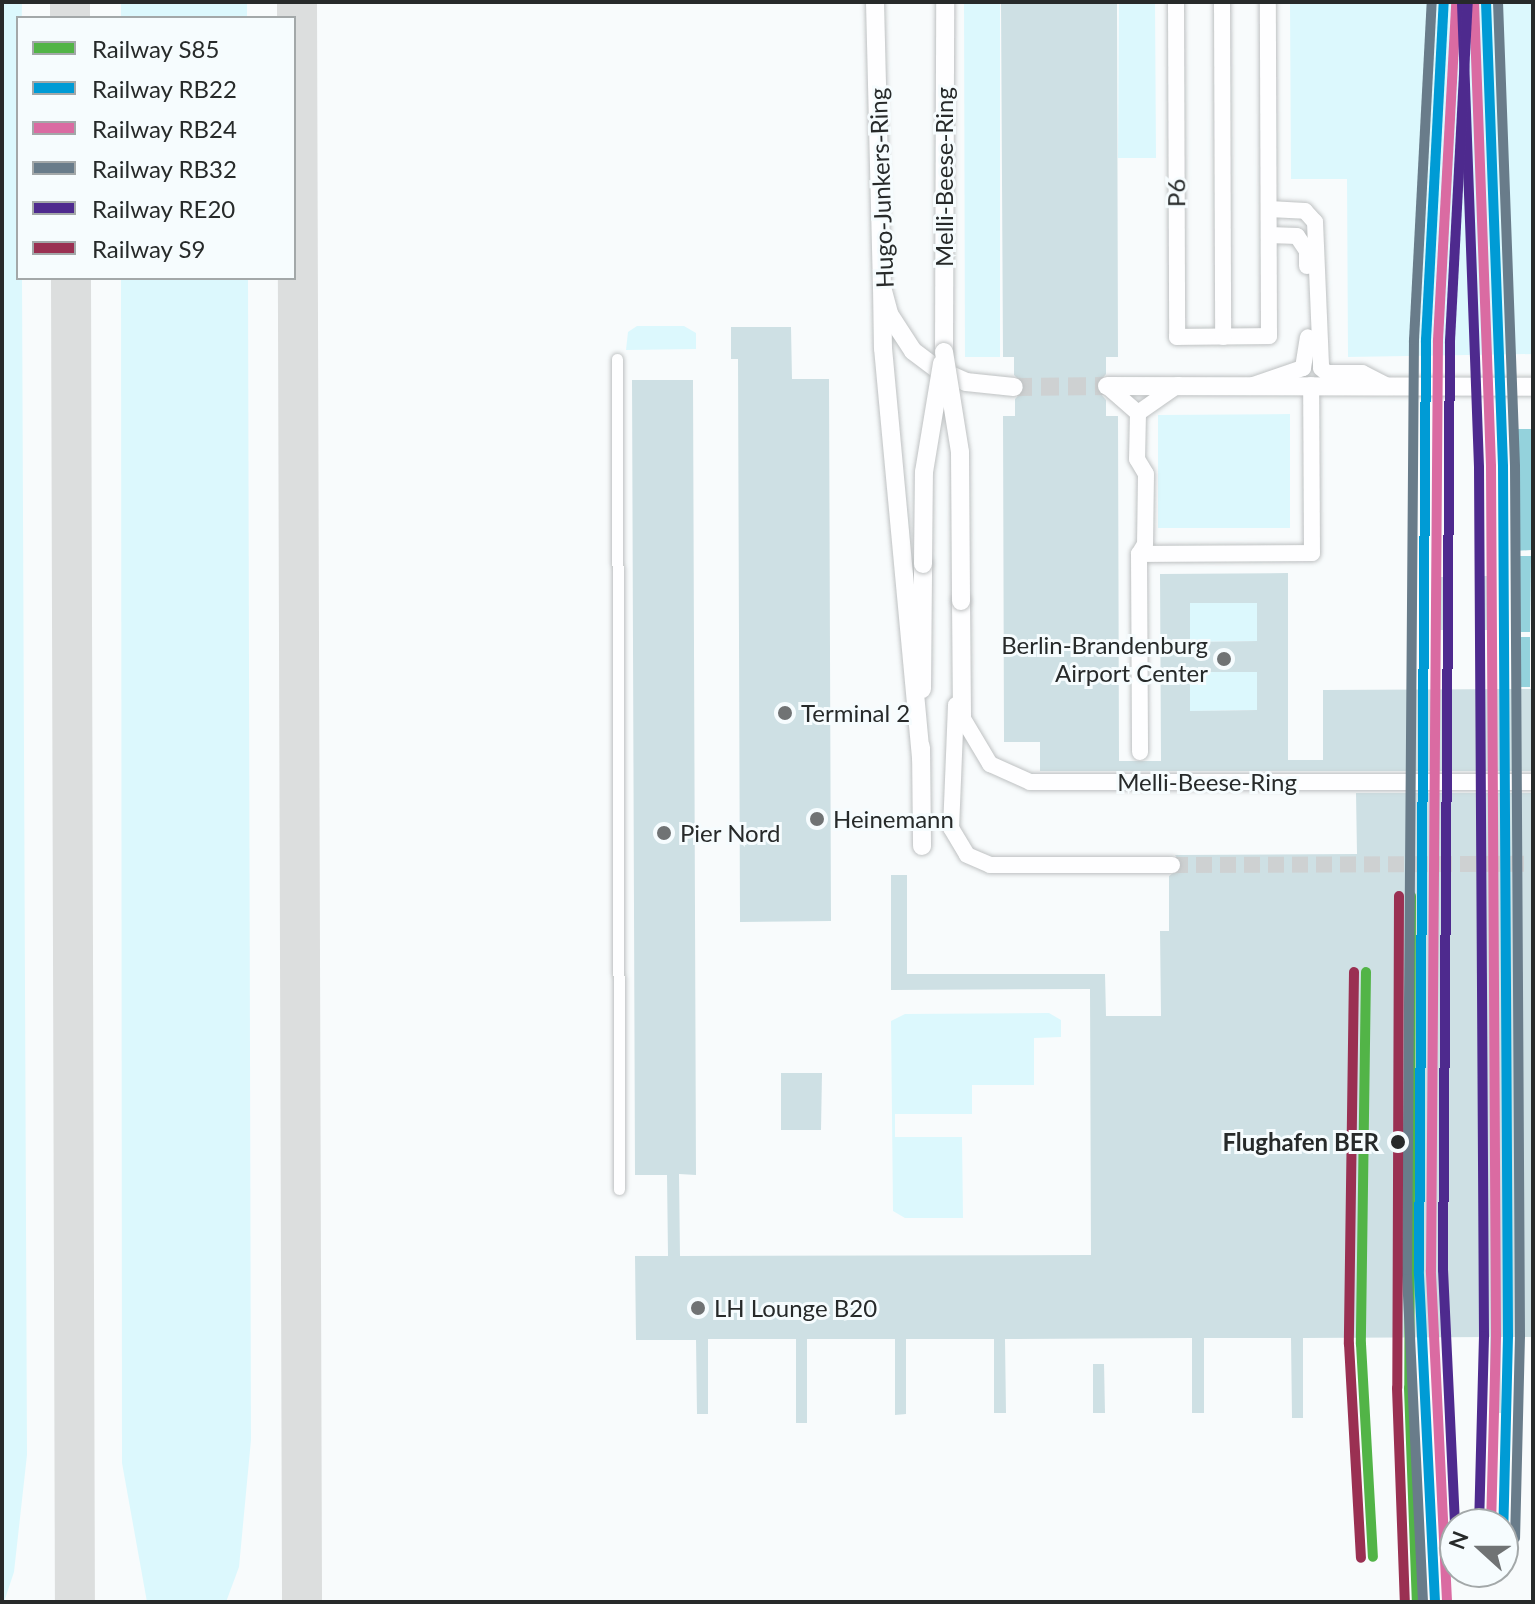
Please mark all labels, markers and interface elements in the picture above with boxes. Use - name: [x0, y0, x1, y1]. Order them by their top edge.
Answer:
- legend: [16, 16, 296, 280]
- text: Railway S85: [92, 34, 219, 63]
- text: Railway RB22: [92, 74, 237, 103]
- street label: Hugo-Junkers-Ring: [863, 87, 899, 289]
- street label: Melli-Beese-Ring: [930, 87, 958, 267]
- text: Railway RB24: [92, 114, 237, 143]
- text: Railway RB32: [92, 154, 237, 183]
- street label: P6: [1162, 179, 1190, 207]
- text: Railway RE20: [92, 194, 235, 223]
- text: Railway S9: [92, 234, 205, 263]
- place label: Berlin-Brandenburg Airport Center: [1001, 631, 1208, 687]
- marker: Berlin-Brandenburg Airport Center: [1215, 650, 1233, 668]
- place label: Terminal 2: [801, 699, 910, 727]
- marker: Terminal 2: [776, 704, 794, 722]
- street label: Melli-Beese-Ring: [1117, 768, 1297, 796]
- place label: Heinemann: [833, 805, 954, 833]
- marker: Heinemann: [808, 810, 826, 828]
- place label: Pier Nord: [680, 819, 781, 847]
- marker: Pier Nord: [655, 824, 673, 842]
- place label: Flughafen BER: [1222, 1128, 1379, 1156]
- marker: Flughafen BER: [1386, 1130, 1410, 1154]
- place label: LH Lounge B20: [714, 1294, 877, 1322]
- marker: LH Lounge B20: [689, 1299, 707, 1317]
- north arrow: [1439, 1508, 1519, 1588]
- text: N: [1442, 1527, 1474, 1553]

